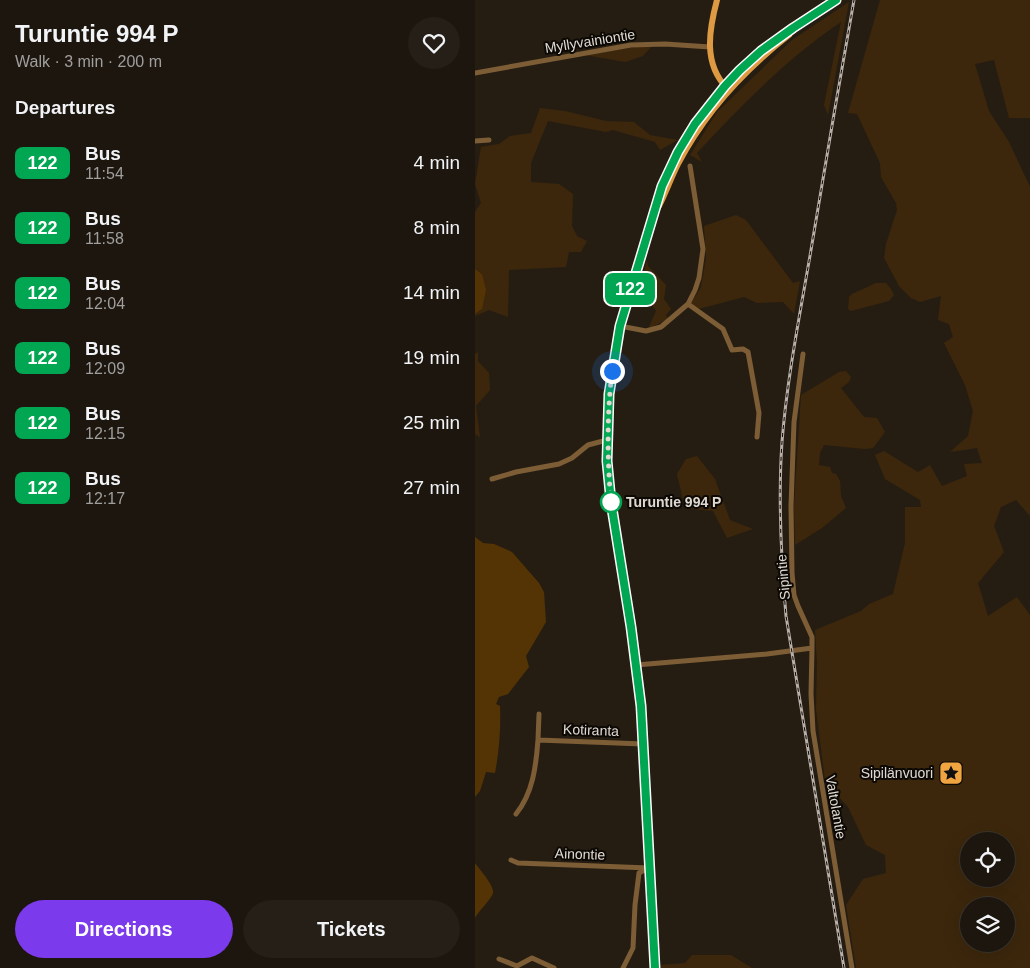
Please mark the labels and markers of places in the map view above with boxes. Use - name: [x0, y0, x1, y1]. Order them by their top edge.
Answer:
- marker: Turuntie 994 P: [600, 491, 622, 513]
- place label: Turuntie 994 P: [626, 494, 721, 510]
- place icon: Sipilänvuori: [938, 760, 964, 786]
- place label: Sipilänvuori: [861, 765, 933, 781]

